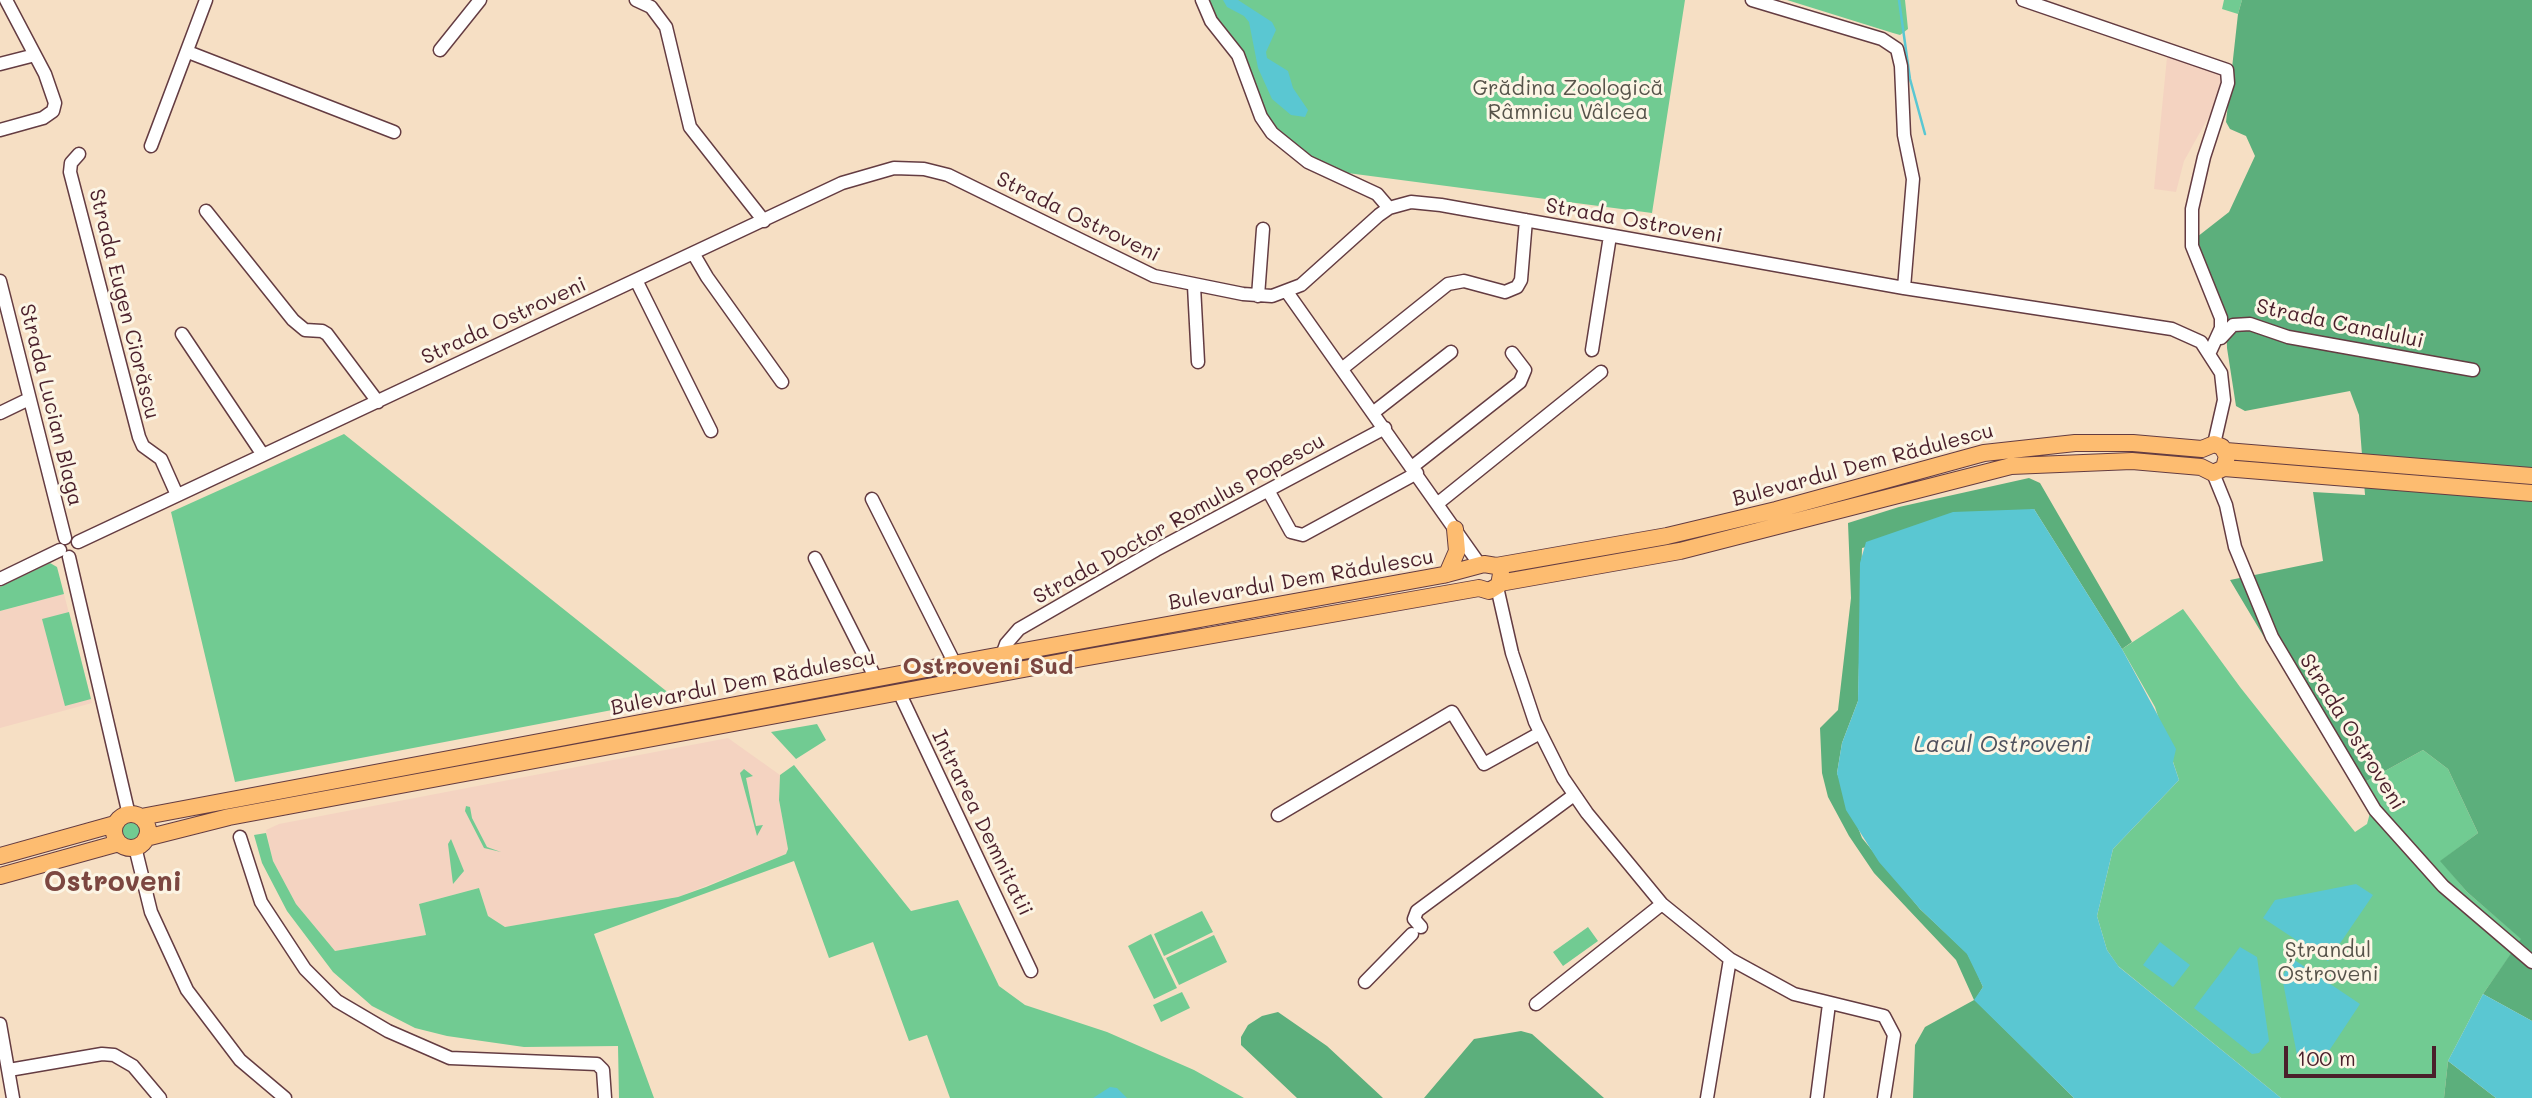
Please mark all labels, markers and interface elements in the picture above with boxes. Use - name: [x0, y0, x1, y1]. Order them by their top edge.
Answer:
- park label: Grădina Zoologică Râmnicu Vâlcea: [1472, 76, 1664, 126]
- street label: Strada Ostroveni: [992, 166, 1164, 268]
- street label: Strada Eugen Ciorăscu: [83, 186, 165, 422]
- street label: Strada Ostroveni: [1544, 193, 1724, 249]
- street label: Strada Ostroveni: [418, 272, 590, 370]
- street label: Strada Canalului: [2254, 294, 2426, 354]
- street label: Strada Lucian Blaga: [14, 301, 88, 509]
- street label: Bulevardul Dem Rădulescu: [1730, 418, 1996, 512]
- street label: Strada Doctor Romulus Popescu: [1029, 428, 1329, 610]
- street label: Bulevardul Dem Rădulescu: [1166, 544, 1436, 616]
- street label: Bulevardul Dem Rădulescu: [609, 645, 877, 721]
- street label: Strada Ostroveni: [2294, 649, 2410, 815]
- district label: Ostroveni Sud: [902, 653, 1074, 681]
- street label: Intrarea Demnitatii: [926, 726, 1038, 920]
- water label: Lacul Ostroveni: [1914, 731, 2090, 759]
- district label: Ostroveni: [44, 865, 182, 899]
- park label: Ștrandul Ostroveni: [2277, 938, 2379, 988]
- scale bar: [2287, 1032, 2439, 1076]
- text: 100 m: [2297, 1044, 2356, 1071]

